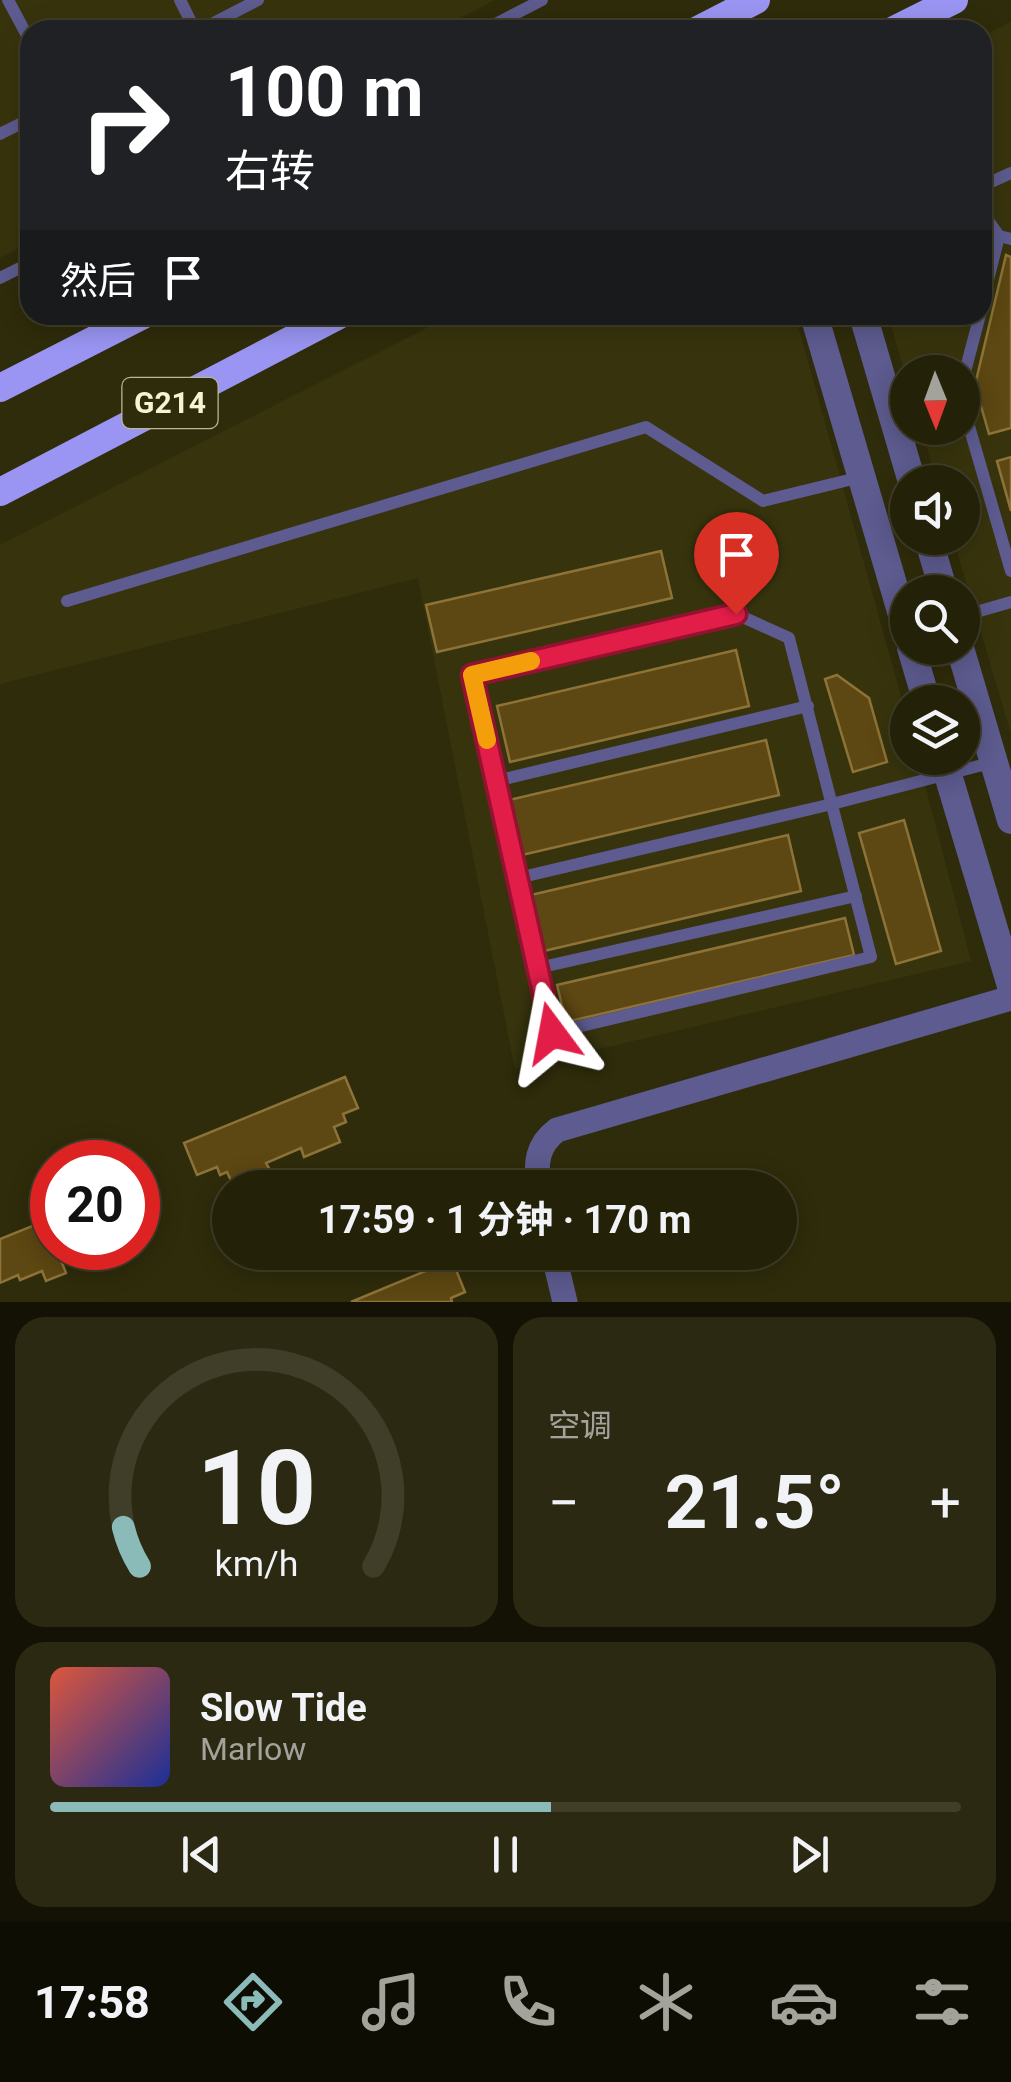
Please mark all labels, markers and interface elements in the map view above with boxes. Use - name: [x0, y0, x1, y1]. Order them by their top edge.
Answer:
- text: 100 m: [225, 51, 424, 133]
- icon: right: [60, 60, 190, 190]
- text: 右转: [225, 145, 315, 198]
- icon: arrive: [156, 250, 211, 305]
- text: 然后: [60, 259, 136, 303]
- north arrow: [890, 355, 980, 445]
- map controls: [890, 355, 980, 775]
- road number: G214: [122, 378, 218, 428]
- button: sound: [890, 465, 980, 555]
- pin: [694, 512, 779, 615]
- icon: arrive: [709, 527, 764, 582]
- button: search: [890, 575, 980, 665]
- button: layers: [890, 685, 980, 775]
- position arrow: [500, 981, 604, 1085]
- speed limit sign: 20: [30, 1140, 160, 1270]
- text: 17:59 · 1 分钟 · 170 m: [318, 1198, 691, 1242]
- text: 空调: [548, 1407, 612, 1445]
- text: 10: [197, 1428, 316, 1549]
- text: 21.5°: [665, 1458, 845, 1546]
- text: −: [548, 1471, 579, 1535]
- text: +: [930, 1471, 961, 1535]
- text: km/h: [215, 1543, 298, 1585]
- text: Slow Tide: [200, 1686, 367, 1730]
- text: Marlow: [200, 1730, 306, 1768]
- icon: previous: [174, 1827, 229, 1882]
- icon: pause: [478, 1827, 533, 1882]
- icon: next: [782, 1827, 837, 1882]
- icon: directions: [218, 1967, 288, 2037]
- icon: music: [356, 1967, 426, 2037]
- icon: phone: [493, 1967, 563, 2037]
- icon: climate: [631, 1967, 701, 2037]
- icon: car: [769, 1967, 839, 2037]
- icon: filters: [907, 1967, 977, 2037]
- text: 17:58: [34, 1976, 150, 2029]

